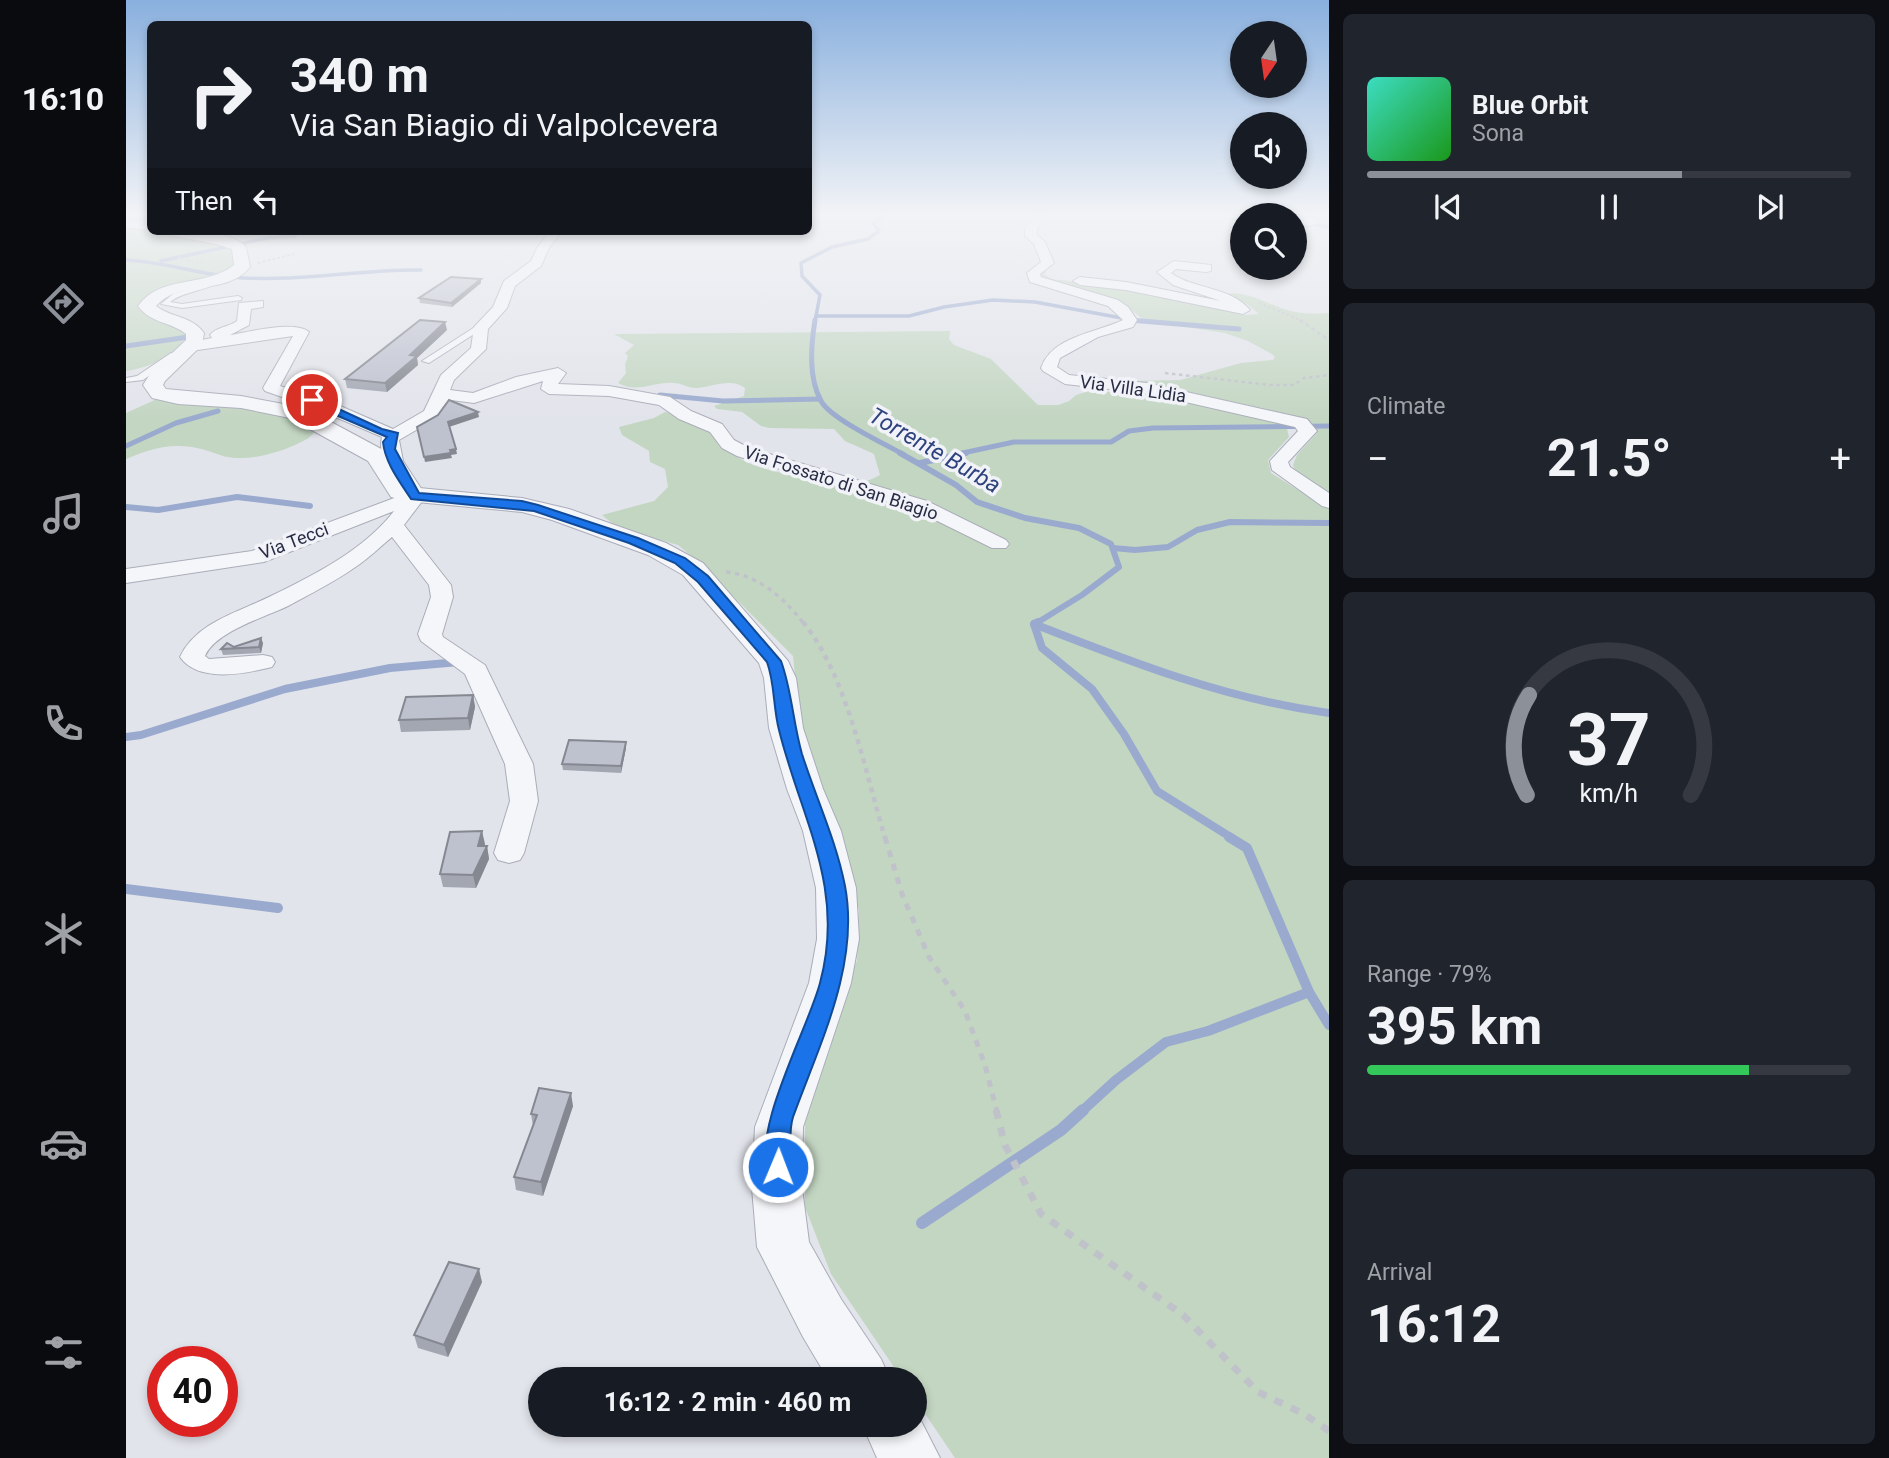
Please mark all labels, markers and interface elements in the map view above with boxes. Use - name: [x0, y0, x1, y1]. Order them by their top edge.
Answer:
- north arrow: [1230, 21, 1307, 98]
- map controls: [1230, 21, 1307, 280]
- text: 340 m: [290, 47, 429, 104]
- icon: right: [175, 49, 266, 140]
- text: 16:10: [22, 80, 104, 118]
- text: Blue Orbit: [1472, 90, 1588, 120]
- text: Via San Biagio di Valpolcevera: [290, 106, 719, 144]
- button: sound: [1230, 112, 1307, 189]
- text: Sona: [1472, 120, 1524, 147]
- icon: left: [247, 182, 285, 220]
- text: Then: [175, 186, 233, 216]
- icon: previous: [1429, 188, 1467, 226]
- icon: pause: [1590, 188, 1628, 226]
- icon: next: [1751, 188, 1789, 226]
- button: search: [1230, 203, 1307, 280]
- icon: directions: [39, 279, 88, 328]
- pin: [282, 370, 342, 430]
- street label: Via Villa Lidia: [1078, 371, 1188, 406]
- icon: arrive: [293, 381, 331, 419]
- text: Climate: [1367, 393, 1446, 420]
- water label: Torrente Burba: [864, 402, 1005, 499]
- text: 21.5°: [1547, 428, 1672, 489]
- text: −: [1367, 437, 1389, 481]
- text: +: [1829, 437, 1851, 481]
- street label: Via Fossato di San Biagio: [741, 441, 941, 524]
- icon: music: [39, 489, 88, 538]
- street label: Via Tecci: [256, 518, 331, 563]
- text: 37: [1567, 697, 1651, 783]
- icon: phone: [39, 699, 88, 748]
- text: km/h: [1580, 779, 1638, 808]
- icon: climate: [39, 909, 88, 958]
- text: Range · 79%: [1367, 961, 1492, 988]
- text: 395 km: [1367, 996, 1542, 1057]
- icon: car: [39, 1119, 88, 1168]
- position arrow: [741, 1130, 815, 1204]
- text: Arrival: [1367, 1259, 1432, 1286]
- text: 16:12: [1367, 1294, 1501, 1355]
- icon: filters: [39, 1328, 88, 1377]
- speed limit sign: 40: [147, 1346, 238, 1437]
- text: 16:12 · 2 min · 460 m: [604, 1387, 851, 1417]

